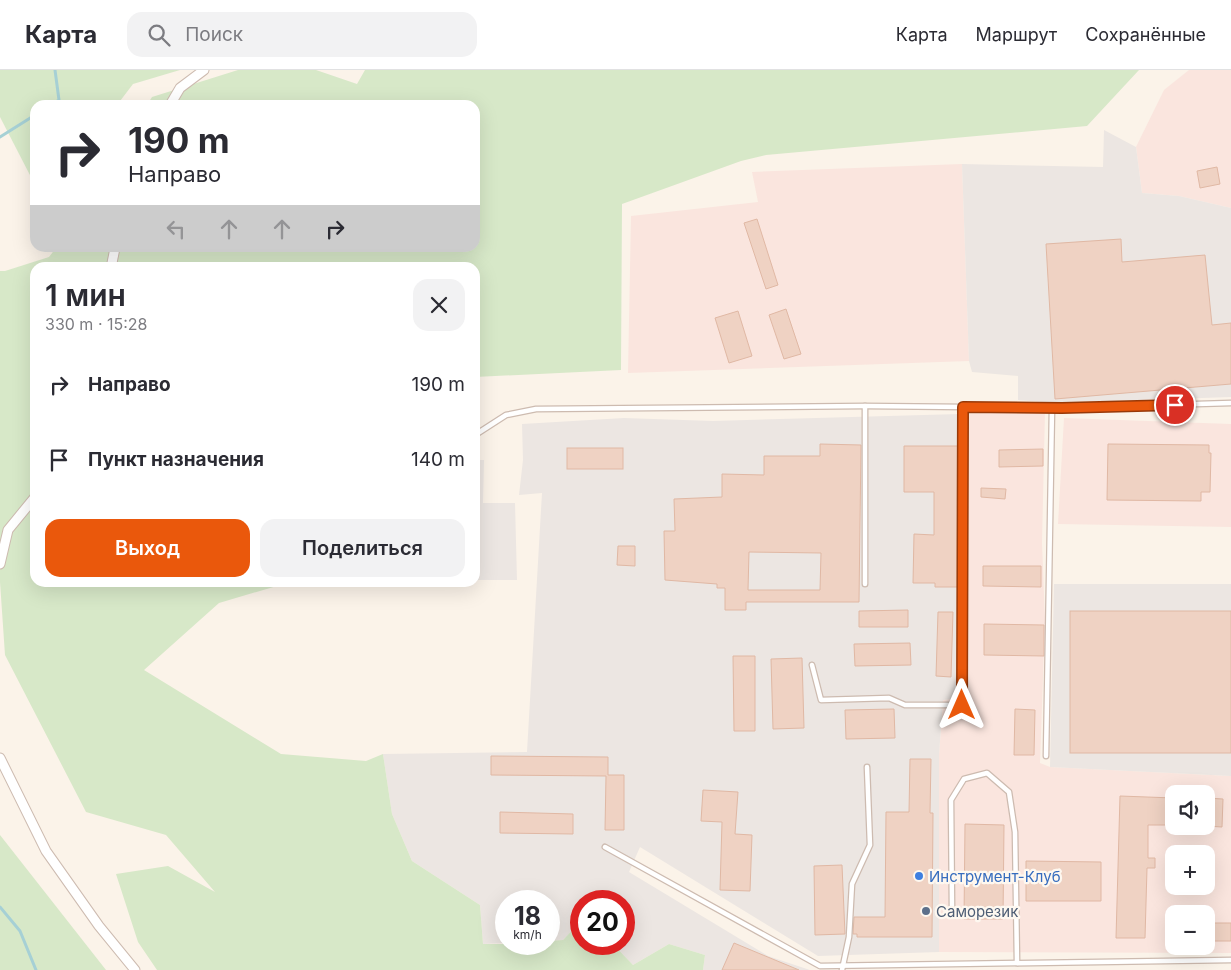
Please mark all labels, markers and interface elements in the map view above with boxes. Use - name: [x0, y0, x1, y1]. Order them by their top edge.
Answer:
- search box: [127, 12, 477, 57]
- text: Карта: [25, 20, 97, 49]
- icon: search: [145, 21, 173, 49]
- text: Поиск: [185, 23, 243, 46]
- text: Карта: [896, 24, 948, 45]
- text: Маршрут: [976, 24, 1057, 45]
- text: Сохранённые: [1085, 24, 1206, 45]
- text: 190 m: [128, 119, 230, 161]
- icon: right: [45, 120, 110, 185]
- text: Направо: [128, 161, 221, 187]
- icon: left: [162, 215, 190, 243]
- icon: ahead: [215, 215, 243, 243]
- icon: ahead: [268, 215, 296, 243]
- icon: right: [321, 215, 349, 243]
- text: 1 мин: [45, 277, 126, 313]
- button: close: [413, 279, 465, 331]
- text: 330 m · 15:28: [45, 314, 147, 334]
- icon: right: [45, 371, 73, 399]
- text: Направо: [88, 373, 171, 396]
- text: 190 m: [412, 373, 465, 396]
- pin: [1154, 384, 1196, 426]
- icon: arrive: [1161, 391, 1189, 419]
- icon: arrive: [45, 446, 73, 474]
- text: Пункт назначения: [88, 448, 264, 471]
- text: 140 m: [411, 448, 465, 471]
- button: Выход: [45, 519, 250, 577]
- button: Поделиться: [260, 519, 465, 577]
- position arrow: [935, 678, 987, 730]
- map controls: [1165, 785, 1215, 955]
- button: sound: [1165, 785, 1215, 835]
- button: +: [1165, 845, 1215, 895]
- place label: Инструмент-Клуб: [929, 867, 1061, 886]
- marker: Инструмент-Клуб: [913, 870, 925, 882]
- speed limit sign: 20: [570, 890, 635, 955]
- text: 18: [514, 901, 541, 931]
- place label: Саморезик: [936, 902, 1018, 921]
- marker: Саморезик: [920, 905, 932, 917]
- button: −: [1165, 905, 1215, 955]
- text: km/h: [513, 927, 542, 942]

